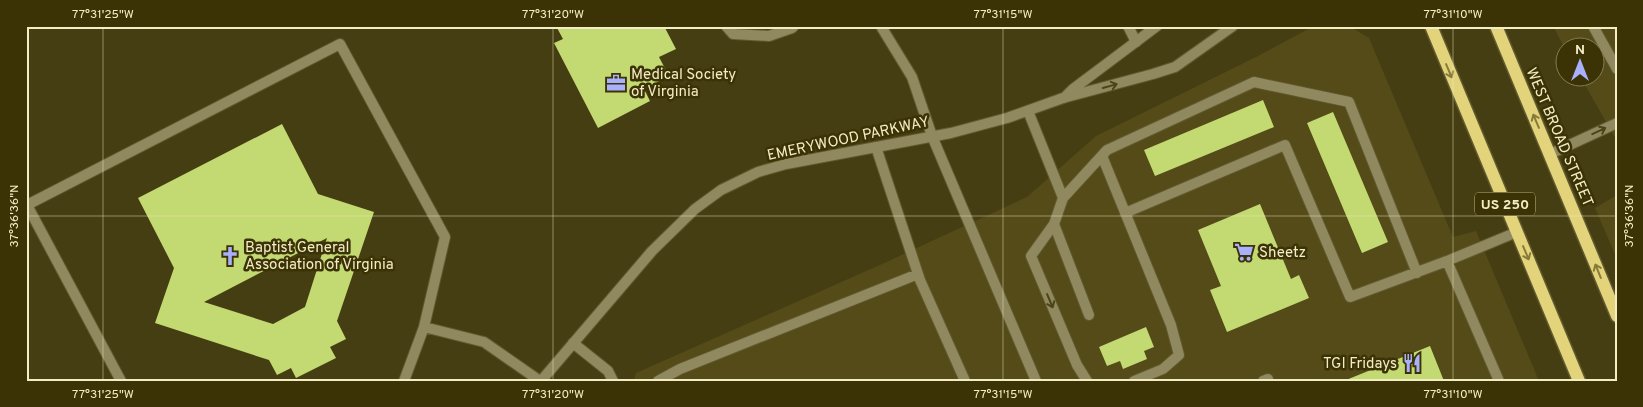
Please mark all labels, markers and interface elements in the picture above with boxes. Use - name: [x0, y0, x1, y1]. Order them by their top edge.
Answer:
- text: 77°31'25"W: [72, 7, 134, 23]
- text: 77°31'20"W: [522, 7, 584, 23]
- text: 77°31'15"W: [974, 7, 1032, 23]
- text: 77°31'10"W: [1423, 7, 1483, 23]
- north arrow: [1556, 38, 1606, 88]
- text: N: [1575, 42, 1585, 59]
- one-way arrow: [1445, 63, 1455, 78]
- street label: WEST BROAD STREET: [1521, 65, 1597, 210]
- place label: Medical Society of Virginia: [631, 66, 736, 102]
- office icon: Medical Society of Virginia: [605, 72, 627, 94]
- one-way arrow: [1102, 80, 1118, 90]
- street label: EMERYWOOD PARKWAY: [766, 113, 931, 166]
- one-way arrow: [1530, 114, 1540, 129]
- one-way arrow: [1591, 126, 1606, 135]
- text: 37°36'36"N: [7, 185, 23, 247]
- text: 37°36'36"N: [1622, 185, 1638, 247]
- road number: US 250: [1475, 192, 1535, 215]
- place label: Baptist General Association of Virginia: [245, 239, 394, 275]
- supermarket icon: Sheetz: [1233, 241, 1255, 263]
- place label: Sheetz: [1259, 244, 1306, 263]
- church icon: Baptist General Association of Virginia: [219, 245, 241, 267]
- one-way arrow: [1521, 245, 1531, 260]
- one-way arrow: [1593, 264, 1603, 279]
- one-way arrow: [1045, 293, 1055, 308]
- restaurant icon: TGI Fridays: [1401, 352, 1423, 374]
- place label: TGI Fridays: [1323, 355, 1397, 374]
- text: 77°31'25"W: [72, 387, 134, 403]
- text: 77°31'20"W: [522, 387, 584, 403]
- text: 77°31'15"W: [974, 387, 1032, 403]
- text: 77°31'10"W: [1423, 387, 1483, 403]

